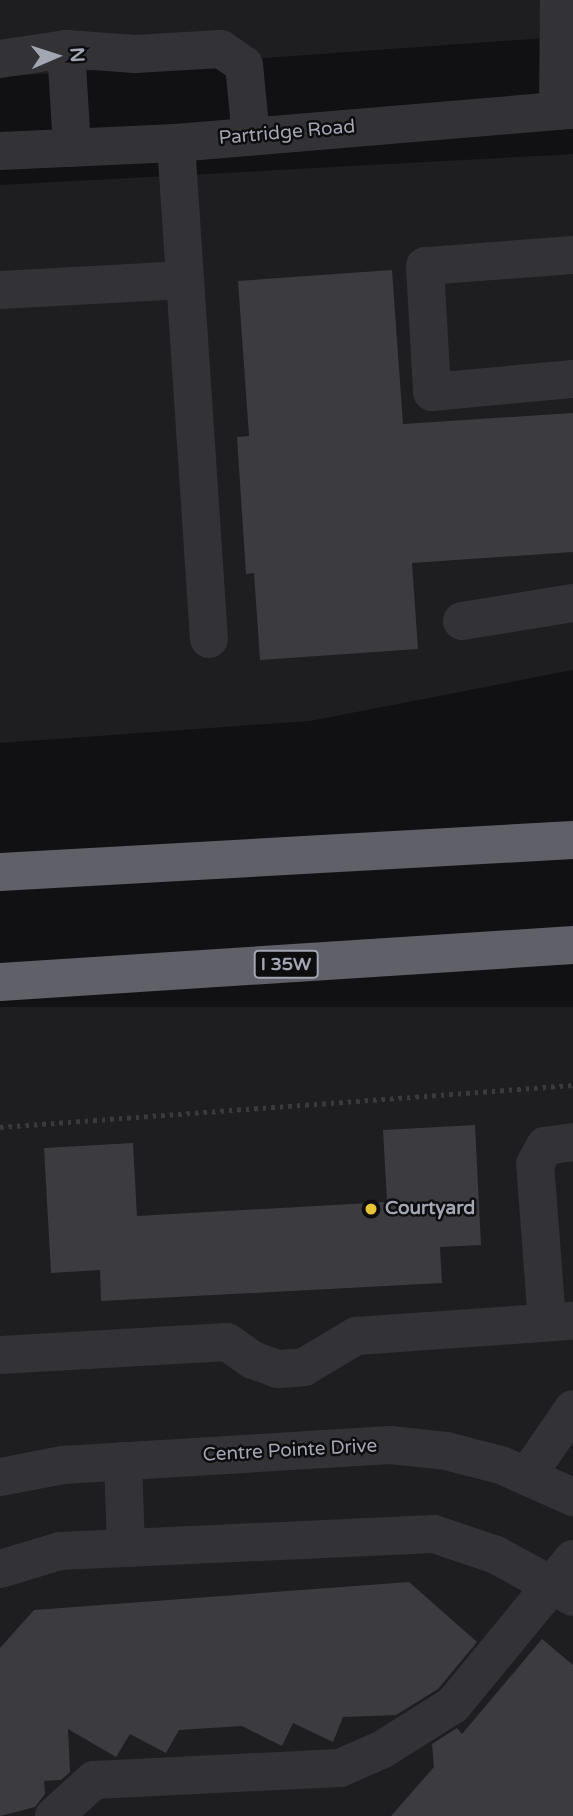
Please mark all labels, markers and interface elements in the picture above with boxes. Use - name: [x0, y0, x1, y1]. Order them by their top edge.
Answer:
- north arrow: [21, 21, 91, 91]
- text: N: [66, 47, 88, 63]
- street label: Partridge Road: [218, 116, 356, 150]
- road number: I 35W: [253, 950, 319, 979]
- place label: Courtyard: [385, 1198, 475, 1220]
- marker: Courtyard: [363, 1201, 379, 1217]
- street label: Centre Pointe Drive: [202, 1435, 378, 1467]

